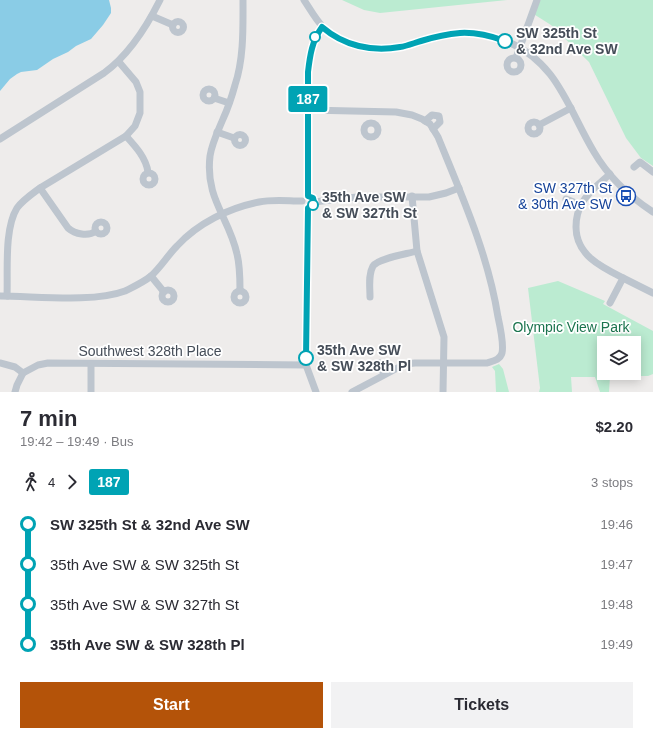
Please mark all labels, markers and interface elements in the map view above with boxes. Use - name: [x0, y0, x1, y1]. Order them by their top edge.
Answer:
- place label: SW 325th St & 32nd Ave SW: [516, 25, 618, 57]
- unlabelled marker: [309, 31, 321, 43]
- marker: SW 325th St & 32nd Ave SW: [497, 33, 513, 49]
- line badge: 187: [285, 86, 331, 112]
- text: 187: [296, 91, 320, 107]
- place label: SW 327th St & 30th Ave SW: [518, 180, 613, 212]
- bus stop icon: SW 327th St & 30th Ave SW: [615, 185, 637, 207]
- place label: 35th Ave SW & SW 327th St: [322, 189, 417, 221]
- marker: 35th Ave SW & SW 327th St: [307, 199, 319, 211]
- park label: Olympic View Park: [512, 319, 631, 335]
- map controls: [597, 336, 641, 380]
- button: layers: [597, 336, 641, 380]
- place label: 35th Ave SW & SW 328th Pl: [317, 342, 411, 374]
- street label: Southwest 328th Place: [78, 343, 222, 359]
- marker: 35th Ave SW & SW 328th Pl: [298, 350, 314, 366]
- text: 7 min: [20, 406, 77, 431]
- text: $2.20: [595, 418, 633, 435]
- text: 19:42 – 19:49 · Bus: [20, 434, 133, 449]
- icon: walk: [20, 471, 42, 493]
- icon: forward: [61, 471, 83, 493]
- text: 187: [97, 474, 121, 490]
- text: 4: [48, 475, 55, 490]
- text: 3 stops: [591, 475, 633, 490]
- text: SW 325th St & 32nd Ave SW: [50, 516, 250, 533]
- text: 19:46: [600, 517, 633, 532]
- text: 35th Ave SW & SW 325th St: [50, 556, 239, 573]
- text: 19:47: [600, 557, 633, 572]
- text: 35th Ave SW & SW 327th St: [50, 596, 239, 613]
- text: 19:48: [600, 597, 633, 612]
- text: 35th Ave SW & SW 328th Pl: [50, 636, 245, 653]
- text: 19:49: [600, 637, 633, 652]
- button: Start: [20, 682, 323, 728]
- button: Tickets: [331, 682, 633, 728]

